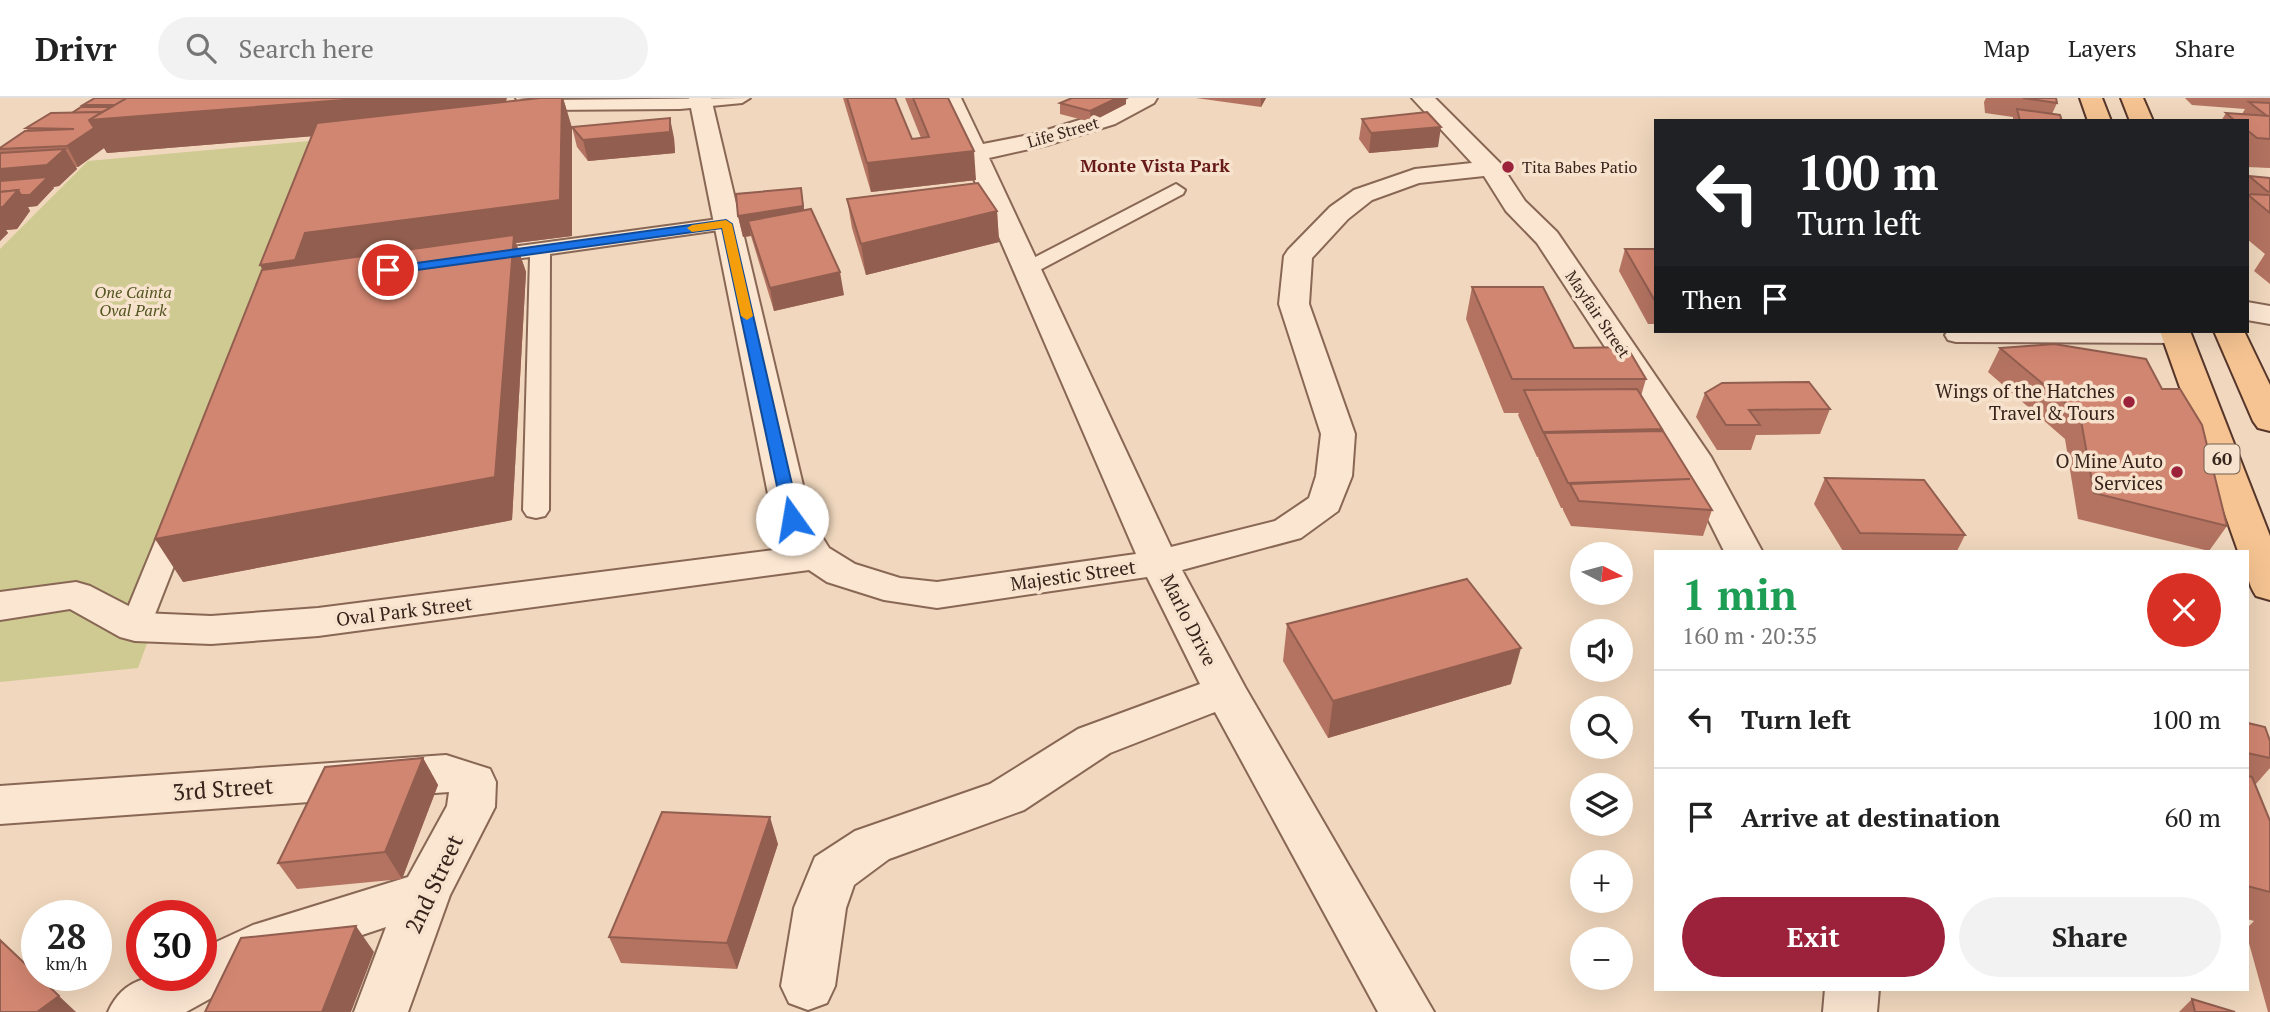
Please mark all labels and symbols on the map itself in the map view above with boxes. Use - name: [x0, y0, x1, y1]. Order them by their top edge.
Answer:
- street label: Life Street: [1025, 111, 1101, 153]
- district label: Monte Vista Park: [1080, 153, 1230, 177]
- place label: Tita Babes Patio: [1522, 156, 1637, 178]
- marker: Tita Babes Patio: [1500, 159, 1516, 175]
- pin: [358, 240, 418, 300]
- street label: Mayfair Street: [1561, 266, 1635, 362]
- park label: One Cainta Oval Park: [94, 281, 172, 321]
- place label: Wings of the Hatches Travel & Tours: [1935, 378, 2115, 425]
- marker: Wings of the Hatches Travel & Tours: [2121, 394, 2137, 410]
- road number: 60: [2204, 444, 2240, 474]
- place label: O Mine Auto Services: [2056, 448, 2163, 495]
- marker: O Mine Auto Services: [2169, 464, 2185, 480]
- position arrow: [755, 482, 829, 556]
- north arrow: [1570, 542, 1633, 606]
- street label: Majestic Street: [1009, 553, 1137, 596]
- street label: Marlo Drive: [1156, 570, 1223, 670]
- street label: Oval Park Street: [334, 590, 473, 631]
- street label: 3rd Street: [172, 769, 275, 807]
- street label: 2nd Street: [397, 829, 470, 938]
- speed limit sign: 30: [126, 900, 217, 991]

